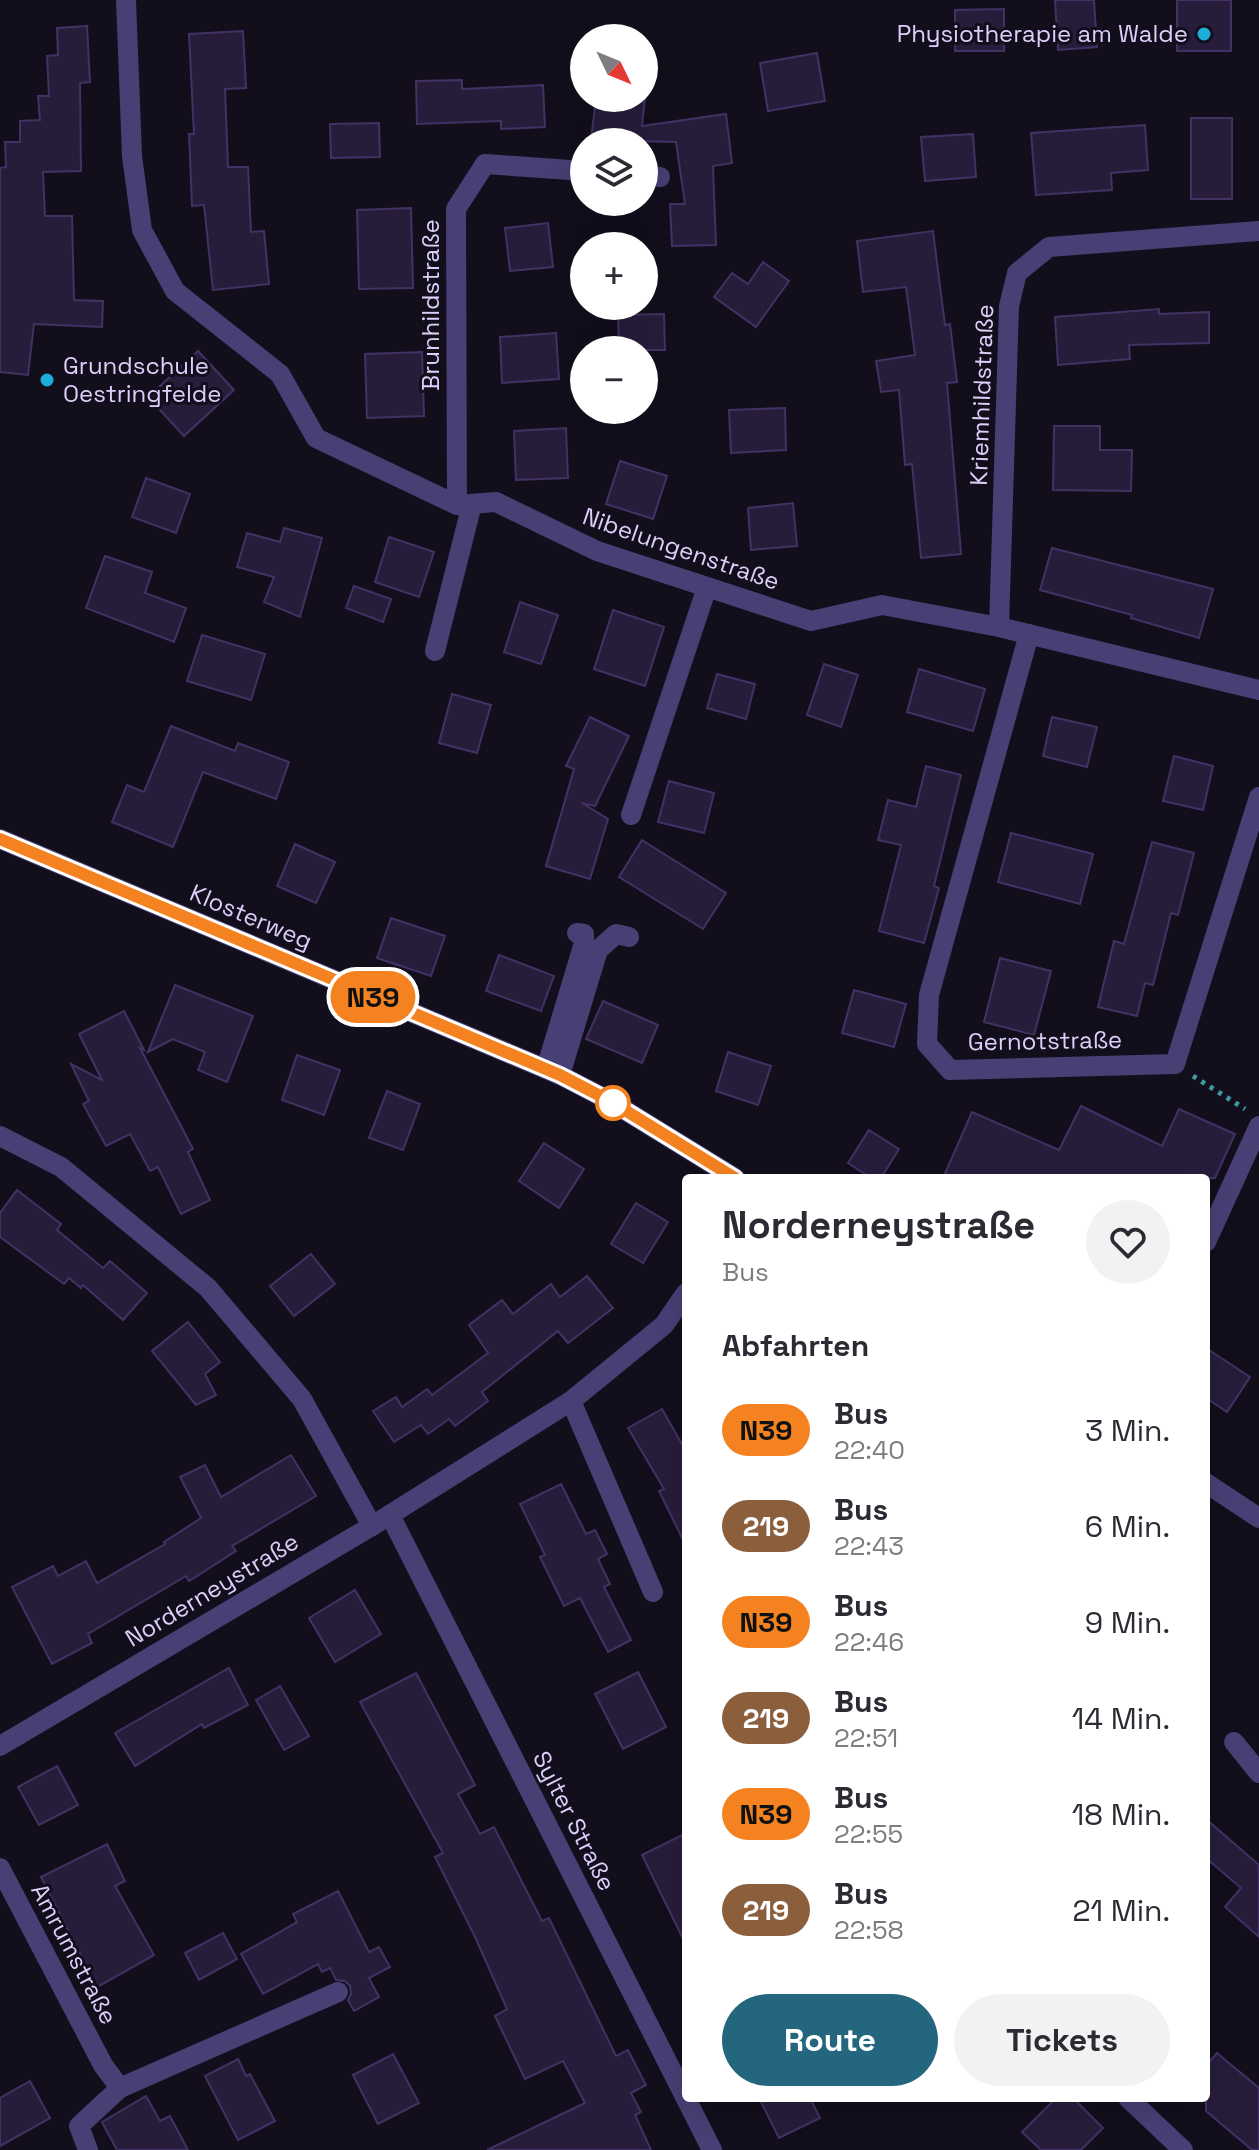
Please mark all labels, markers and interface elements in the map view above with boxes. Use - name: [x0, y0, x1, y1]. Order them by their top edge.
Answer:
- place label: Physiotherapie am Walde: [897, 18, 1188, 49]
- north arrow: [570, 24, 658, 112]
- map controls: [570, 24, 658, 424]
- marker: Physiotherapie am Walde: [1195, 25, 1213, 43]
- button: layers: [570, 128, 658, 216]
- street label: Brunhildstraße: [415, 219, 446, 391]
- button: +: [570, 232, 658, 320]
- street label: Kriemhildstraße: [963, 304, 1000, 486]
- button: −: [570, 336, 658, 424]
- place label: Grundschule Oestringfelde: [63, 350, 222, 409]
- marker: Grundschule Oestringfelde: [38, 371, 56, 389]
- street label: Nibelungenstraße: [579, 500, 784, 597]
- street label: Klosterweg: [185, 877, 317, 956]
- line badge: N39: [327, 971, 419, 1023]
- text: N39: [346, 979, 400, 1015]
- street label: Gernotstraße: [968, 1024, 1122, 1057]
- unlabelled marker: [596, 1086, 630, 1120]
- button: heart: [1086, 1200, 1170, 1284]
- text: Norderneystraße: [722, 1201, 1035, 1249]
- text: Bus: [722, 1255, 769, 1289]
- text: Abfahrten: [722, 1326, 869, 1365]
- text: Bus: [834, 1394, 888, 1433]
- text: 3 Min.: [1085, 1411, 1170, 1450]
- text: N39: [739, 1412, 793, 1448]
- text: 22:40: [834, 1433, 905, 1467]
- text: Bus: [834, 1490, 888, 1529]
- text: 6 Min.: [1085, 1507, 1170, 1546]
- text: 219: [743, 1508, 789, 1544]
- street label: Norderneystraße: [119, 1526, 304, 1654]
- text: 22:43: [834, 1529, 904, 1563]
- text: Bus: [834, 1586, 888, 1625]
- text: 9 Min.: [1085, 1603, 1170, 1642]
- text: N39: [739, 1604, 793, 1640]
- text: 22:46: [834, 1625, 904, 1659]
- text: Bus: [834, 1682, 888, 1721]
- text: 14 Min.: [1072, 1699, 1170, 1738]
- text: 219: [743, 1700, 789, 1736]
- text: 22:51: [834, 1721, 898, 1755]
- street label: Sylter Straße: [526, 1746, 623, 1896]
- text: Bus: [834, 1778, 888, 1817]
- text: 18 Min.: [1072, 1795, 1170, 1834]
- text: N39: [739, 1796, 793, 1832]
- text: 22:55: [834, 1817, 903, 1851]
- text: Bus: [834, 1874, 888, 1913]
- street label: Amrumstraße: [24, 1878, 125, 2030]
- text: 21 Min.: [1072, 1891, 1170, 1930]
- text: 219: [743, 1892, 789, 1928]
- text: 22:58: [834, 1913, 904, 1947]
- button: Route: [722, 1994, 938, 2086]
- button: Tickets: [954, 1994, 1170, 2086]

